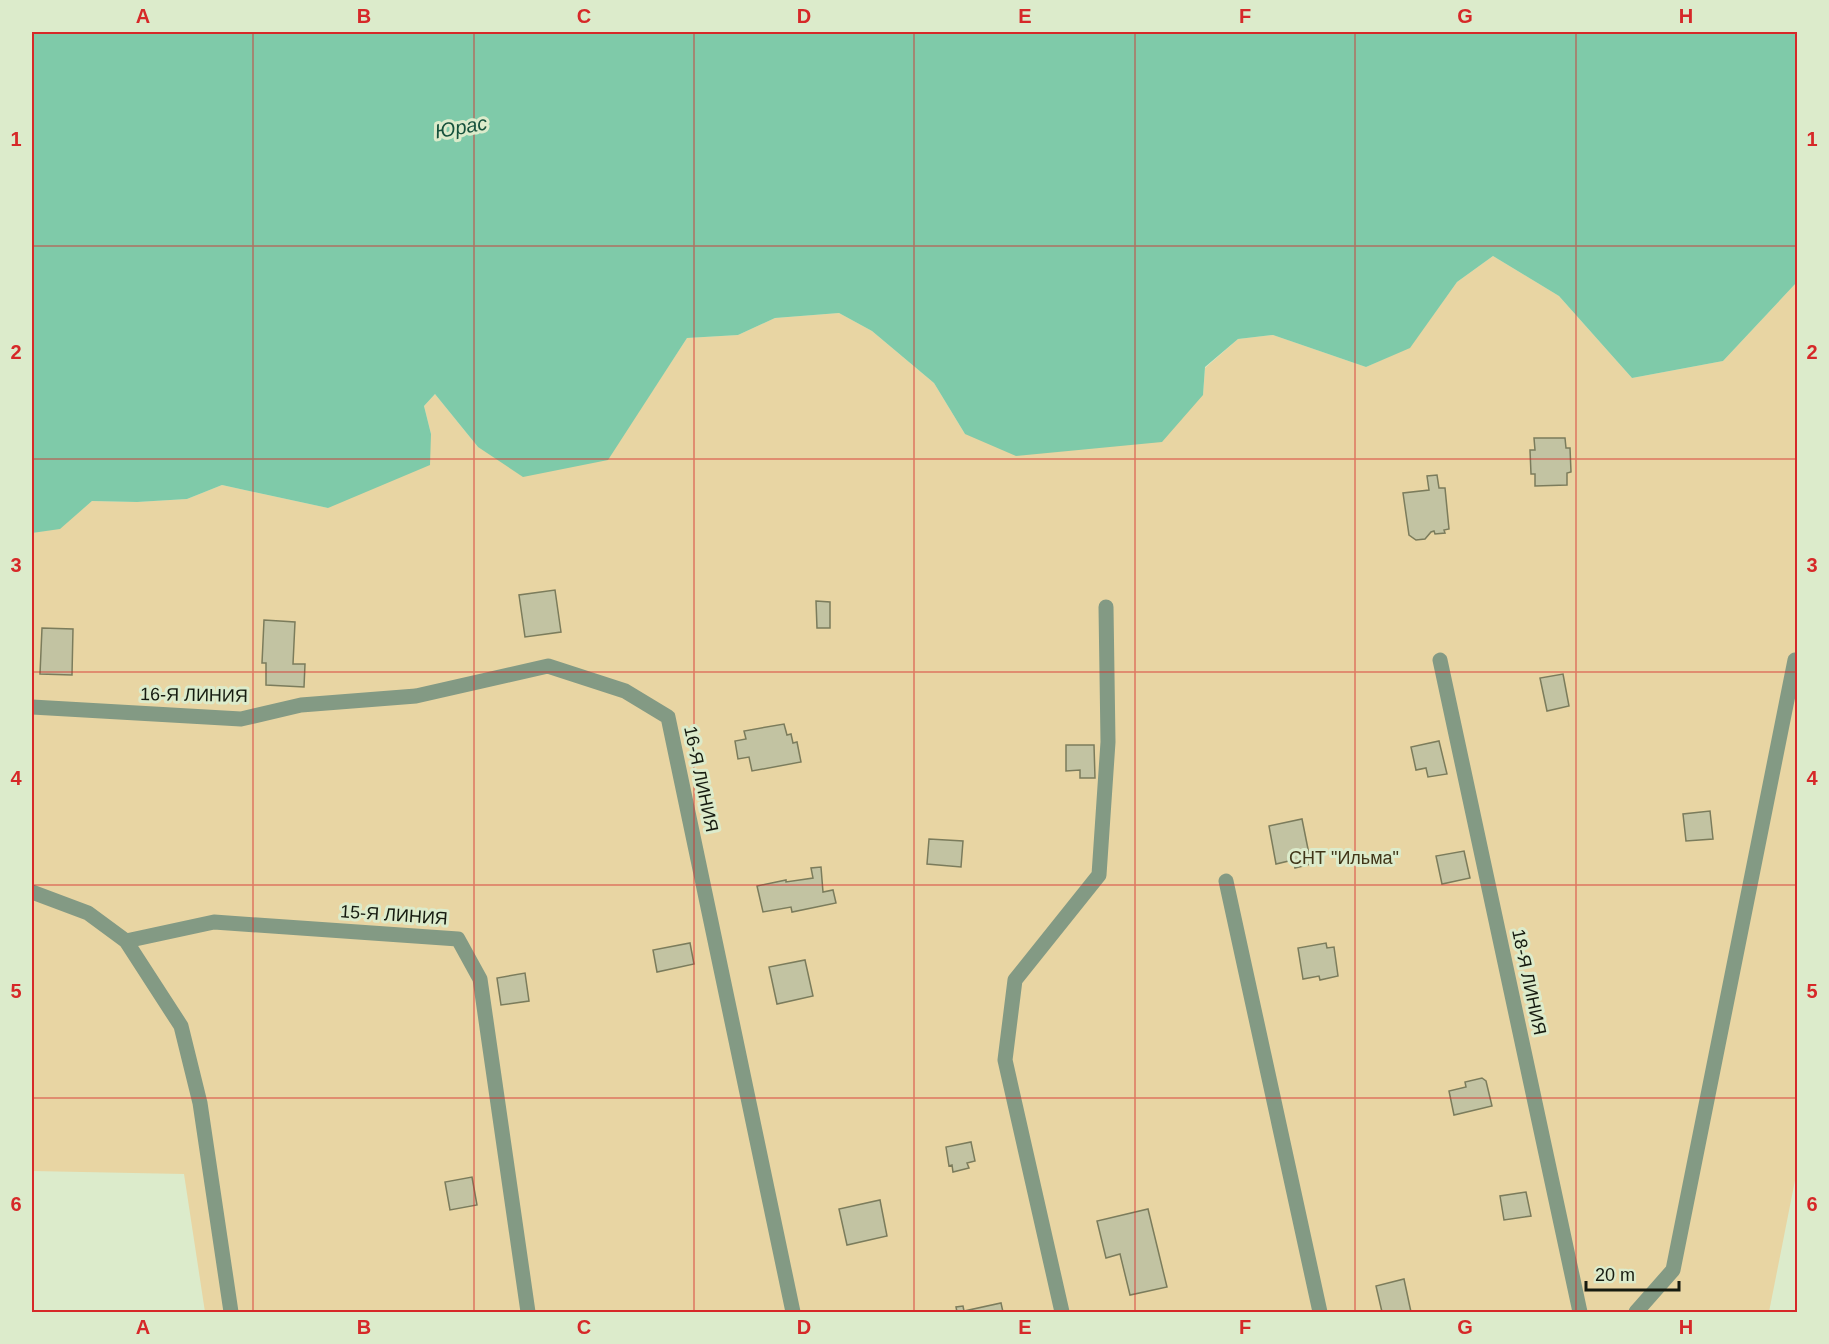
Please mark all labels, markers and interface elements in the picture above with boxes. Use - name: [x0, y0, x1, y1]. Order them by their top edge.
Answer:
- text: A: [136, 5, 150, 27]
- text: B: [357, 5, 371, 27]
- text: C: [577, 5, 591, 27]
- text: D: [797, 5, 811, 27]
- text: E: [1018, 5, 1032, 27]
- text: F: [1239, 5, 1251, 27]
- text: G: [1457, 5, 1473, 27]
- text: H: [1679, 5, 1693, 27]
- water label: Юрас: [433, 112, 489, 142]
- text: 1: [10, 128, 22, 150]
- text: 1: [1806, 128, 1818, 150]
- text: 2: [10, 341, 22, 363]
- text: 2: [1806, 341, 1818, 363]
- text: 3: [10, 554, 22, 576]
- text: 3: [1806, 554, 1818, 576]
- street label: 16-Я ЛИНИЯ: [140, 684, 248, 706]
- street label: 16-Я ЛИНИЯ: [680, 724, 722, 834]
- text: 4: [10, 767, 22, 789]
- text: 4: [1806, 767, 1818, 789]
- park label: СНТ "Ильма": [1289, 848, 1399, 868]
- street label: 15-Я ЛИНИЯ: [340, 901, 448, 929]
- street label: 18-Я ЛИНИЯ: [1508, 927, 1550, 1037]
- text: 5: [10, 980, 22, 1002]
- text: 5: [1806, 980, 1818, 1002]
- text: 6: [10, 1193, 22, 1215]
- text: 6: [1806, 1193, 1818, 1215]
- scale bar: [1586, 1254, 1679, 1292]
- text: 20 m: [1595, 1265, 1635, 1285]
- text: A: [136, 1316, 150, 1338]
- text: B: [357, 1316, 371, 1338]
- text: C: [577, 1316, 591, 1338]
- text: D: [797, 1316, 811, 1338]
- text: E: [1018, 1316, 1032, 1338]
- text: F: [1239, 1316, 1251, 1338]
- text: G: [1457, 1316, 1473, 1338]
- text: H: [1679, 1316, 1693, 1338]

